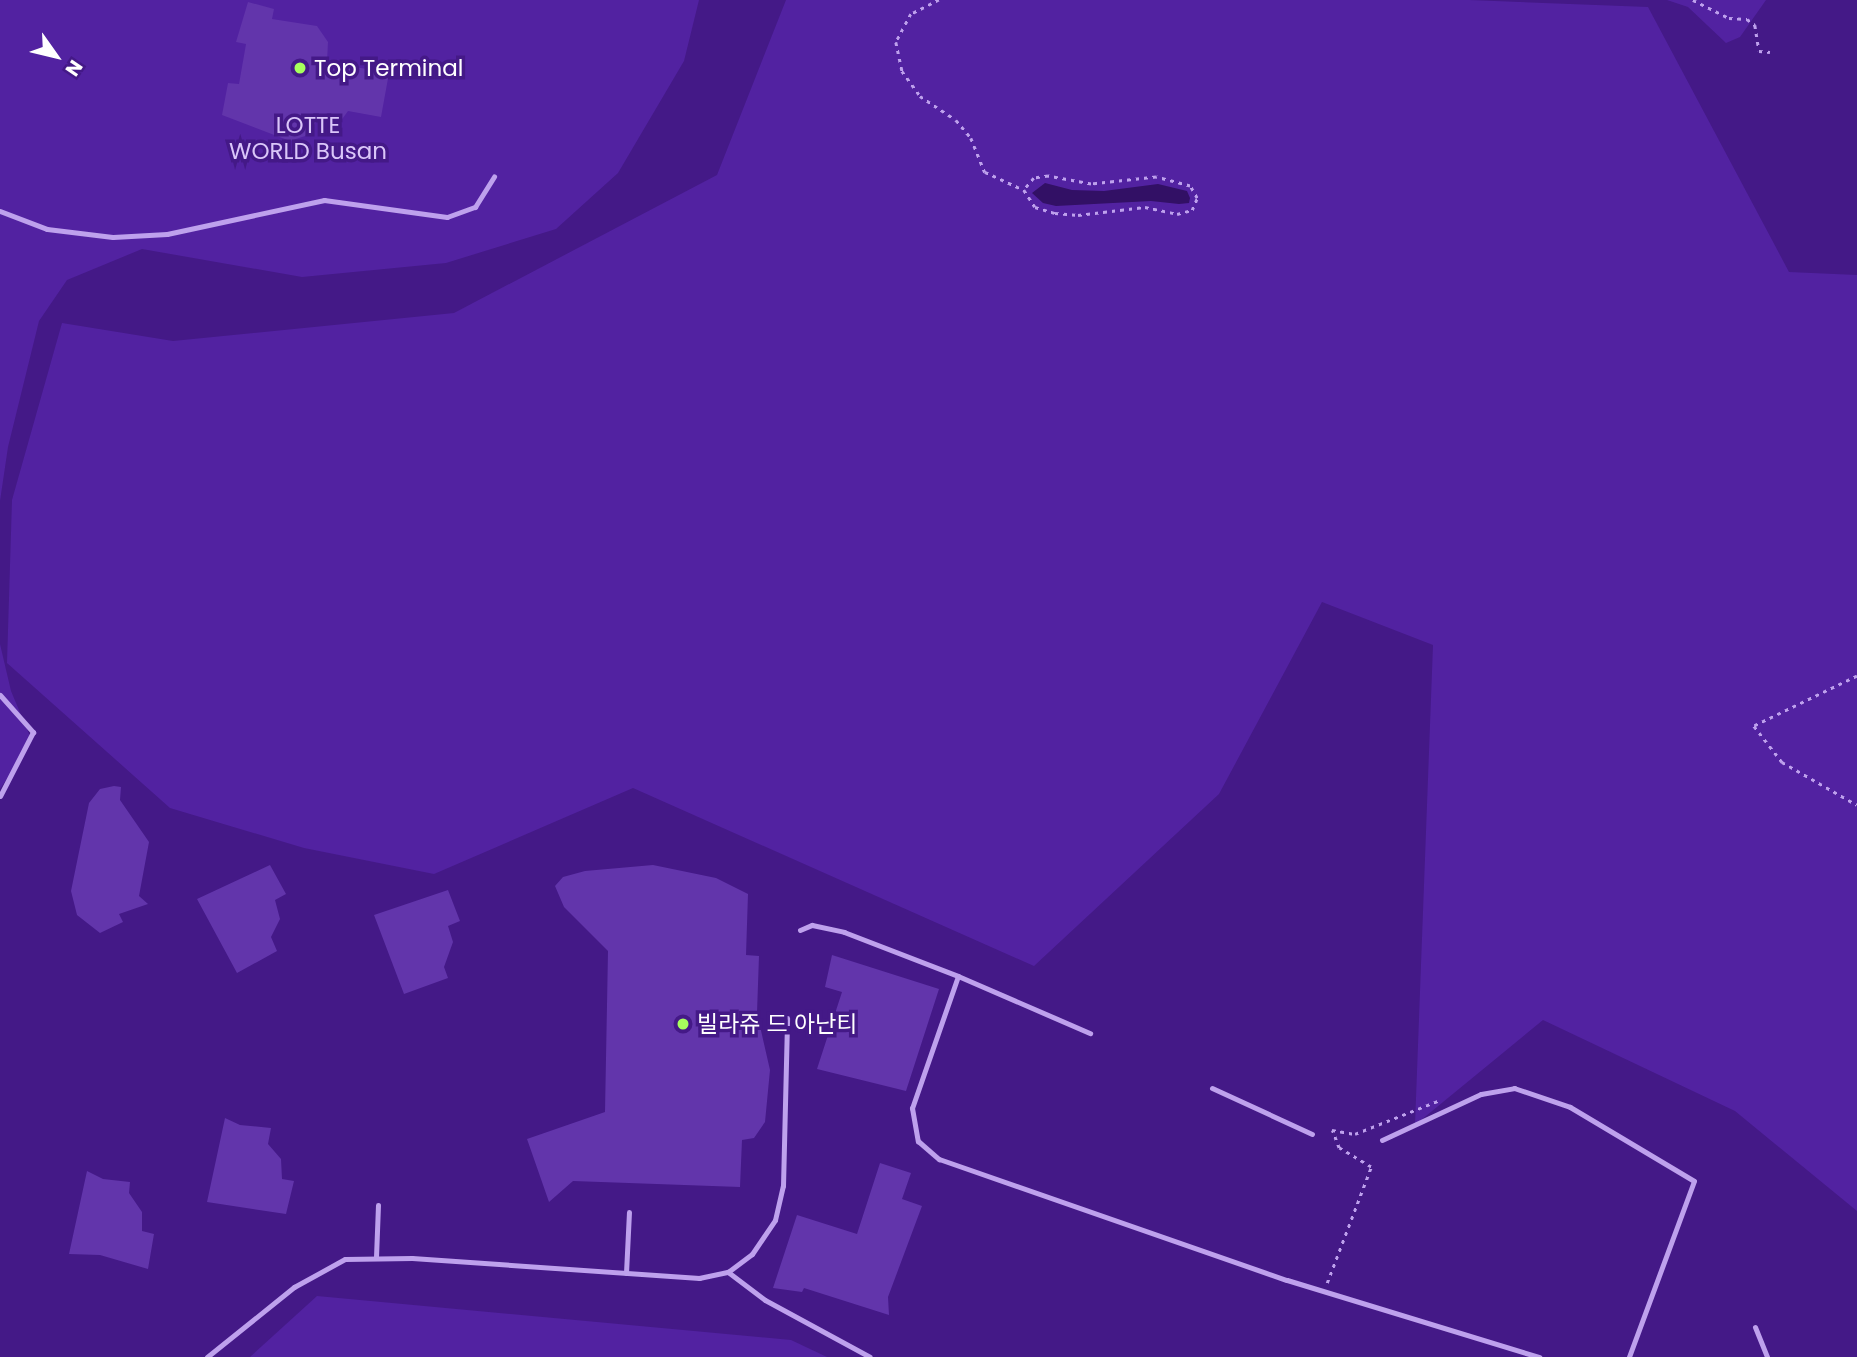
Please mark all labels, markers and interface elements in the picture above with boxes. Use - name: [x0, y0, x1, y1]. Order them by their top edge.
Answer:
- north arrow: [21, 21, 91, 91]
- place label: Top Terminal: [314, 54, 463, 82]
- text: N: [59, 55, 89, 81]
- marker: Top Terminal: [292, 60, 308, 76]
- park label: LOTTE WORLD Busan: [229, 111, 387, 165]
- place label: 빌라쥬 드 아난티: [697, 1010, 857, 1038]
- marker: 빌라쥬 드 아난티: [675, 1016, 691, 1032]

